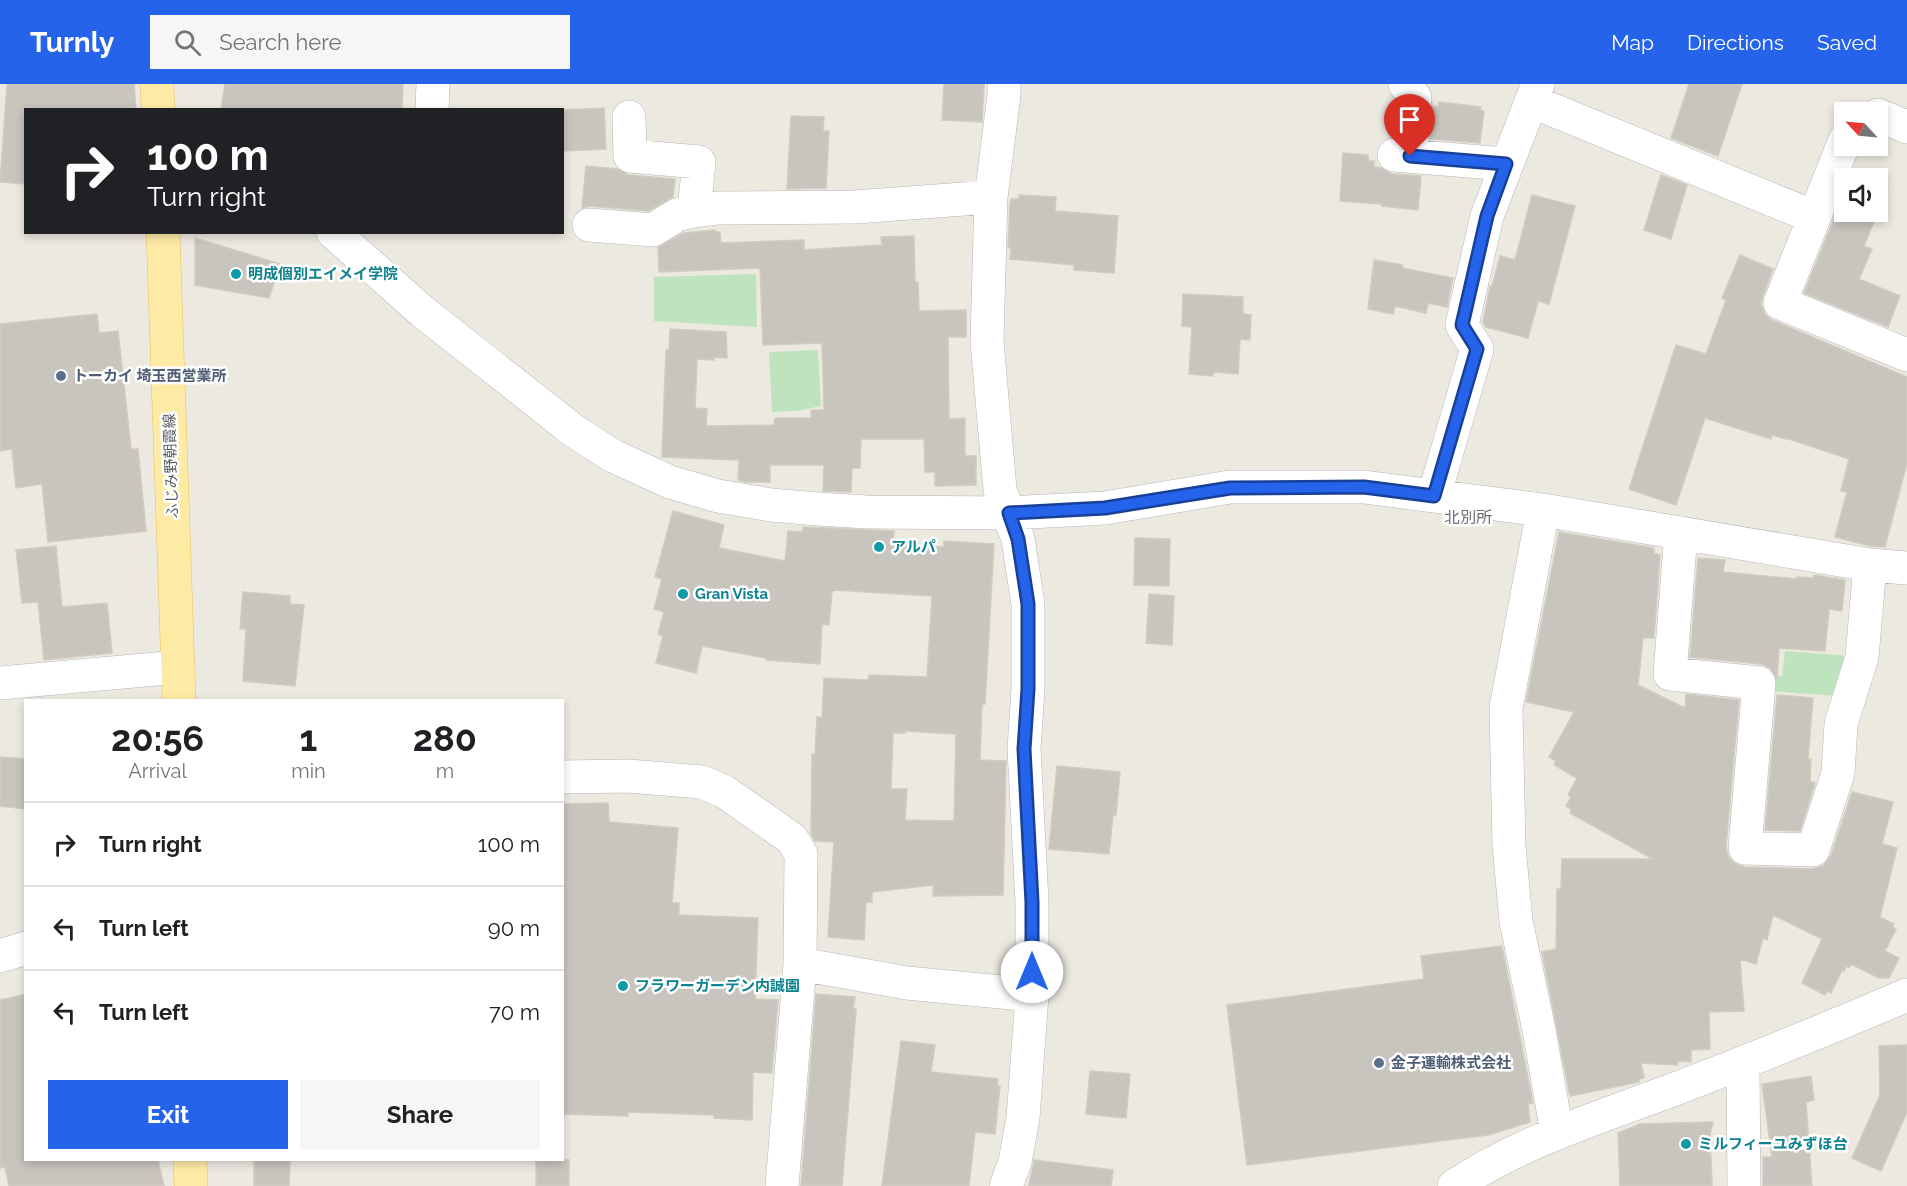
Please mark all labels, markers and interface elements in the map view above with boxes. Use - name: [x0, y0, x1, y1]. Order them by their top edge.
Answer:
- search box: [150, 15, 570, 69]
- text: Turnly: [30, 26, 114, 59]
- icon: search: [171, 26, 204, 59]
- text: Search here: [219, 29, 341, 55]
- text: Map: [1611, 30, 1654, 55]
- text: Directions: [1687, 30, 1784, 55]
- text: Saved: [1817, 30, 1877, 55]
- pin: [1384, 94, 1435, 156]
- north arrow: [1834, 102, 1888, 156]
- map controls: [1834, 102, 1888, 222]
- icon: arrive: [1393, 103, 1426, 136]
- text: 100 m: [147, 131, 269, 180]
- icon: right: [48, 132, 126, 210]
- button: sound: [1834, 168, 1888, 222]
- text: Turn right: [147, 181, 266, 212]
- place label: 明成個別エイメイ学院: [248, 265, 398, 283]
- marker: 明成個別エイメイ学院: [229, 267, 243, 281]
- place label: トーカイ 埼玉西営業所: [73, 367, 227, 385]
- marker: トーカイ 埼玉西営業所: [54, 369, 68, 383]
- street label: ふじみ野朝霞線: [160, 413, 182, 519]
- district label: 北別所: [1444, 508, 1492, 527]
- place label: アルパ: [891, 538, 936, 556]
- marker: アルパ: [872, 540, 886, 554]
- place label: Gran Vista: [695, 585, 768, 603]
- marker: Gran Vista: [676, 587, 690, 601]
- text: 20:56: [111, 717, 204, 759]
- text: 1: [300, 717, 317, 759]
- text: 280: [413, 717, 477, 759]
- text: Arrival: [128, 759, 187, 783]
- text: min: [291, 759, 326, 783]
- text: m: [436, 759, 454, 783]
- icon: right: [48, 828, 81, 861]
- text: Turn right: [99, 831, 202, 857]
- text: 100 m: [478, 831, 540, 857]
- icon: left: [48, 912, 81, 945]
- text: Turn left: [99, 915, 189, 941]
- text: 90 m: [488, 915, 540, 941]
- position arrow: [1000, 940, 1064, 1004]
- place label: フラワーガーデン内誠園: [635, 977, 800, 995]
- marker: フラワーガーデン内誠園: [616, 979, 630, 993]
- icon: left: [48, 996, 81, 1029]
- text: Turn left: [99, 999, 189, 1025]
- text: 70 m: [489, 999, 540, 1025]
- place label: 金子運輸株式会社: [1391, 1054, 1511, 1072]
- marker: 金子運輸株式会社: [1372, 1056, 1386, 1070]
- button: Exit: [48, 1080, 288, 1149]
- button: Share: [300, 1080, 540, 1149]
- place label: ミルフィーユみずほ台: [1698, 1135, 1848, 1153]
- marker: ミルフィーユみずほ台: [1679, 1137, 1693, 1151]

